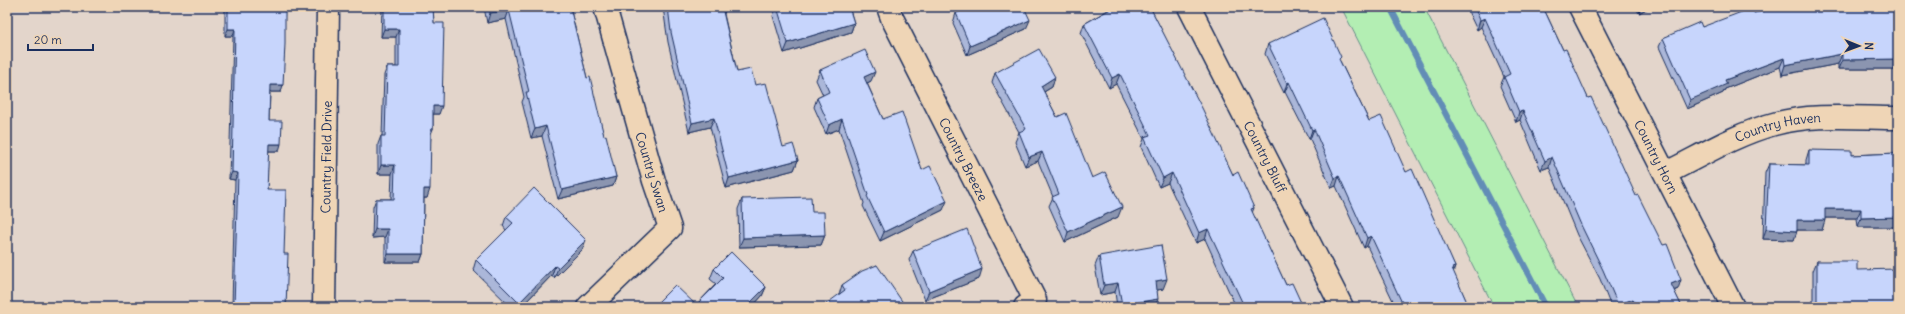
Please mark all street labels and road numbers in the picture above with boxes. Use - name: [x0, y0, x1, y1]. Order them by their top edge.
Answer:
- street label: Country Field Drive: [317, 101, 336, 213]
- street label: Country Haven: [1732, 109, 1822, 146]
- street label: Country Breeze: [935, 115, 991, 204]
- street label: Country Horn: [1630, 117, 1682, 197]
- street label: Country Bluff: [1239, 118, 1291, 196]
- street label: Country Swan: [631, 130, 672, 215]

